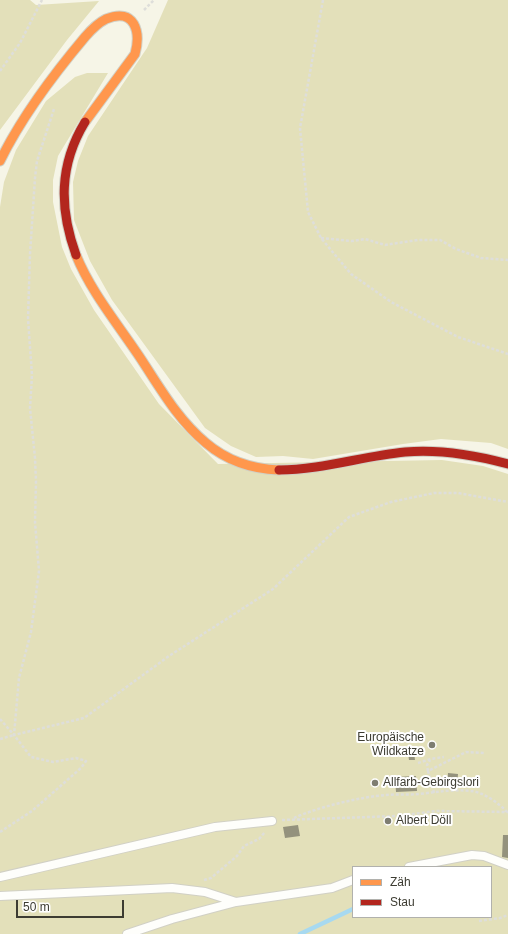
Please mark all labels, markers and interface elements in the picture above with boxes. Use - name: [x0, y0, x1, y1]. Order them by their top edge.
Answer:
- place label: Europäische Wildkatze: [357, 731, 424, 759]
- marker: Europäische Wildkatze: [427, 740, 437, 750]
- place label: Allfarb-Gebirgslori: [383, 776, 479, 790]
- marker: Allfarb-Gebirgslori: [370, 778, 380, 788]
- place label: Albert Döll: [396, 814, 451, 828]
- marker: Albert Döll: [383, 816, 393, 826]
- legend: [352, 866, 492, 918]
- text: Zäh: [390, 875, 411, 889]
- scale bar: [18, 892, 126, 918]
- text: Stau: [390, 895, 415, 909]
- text: 50 m: [23, 900, 50, 914]

